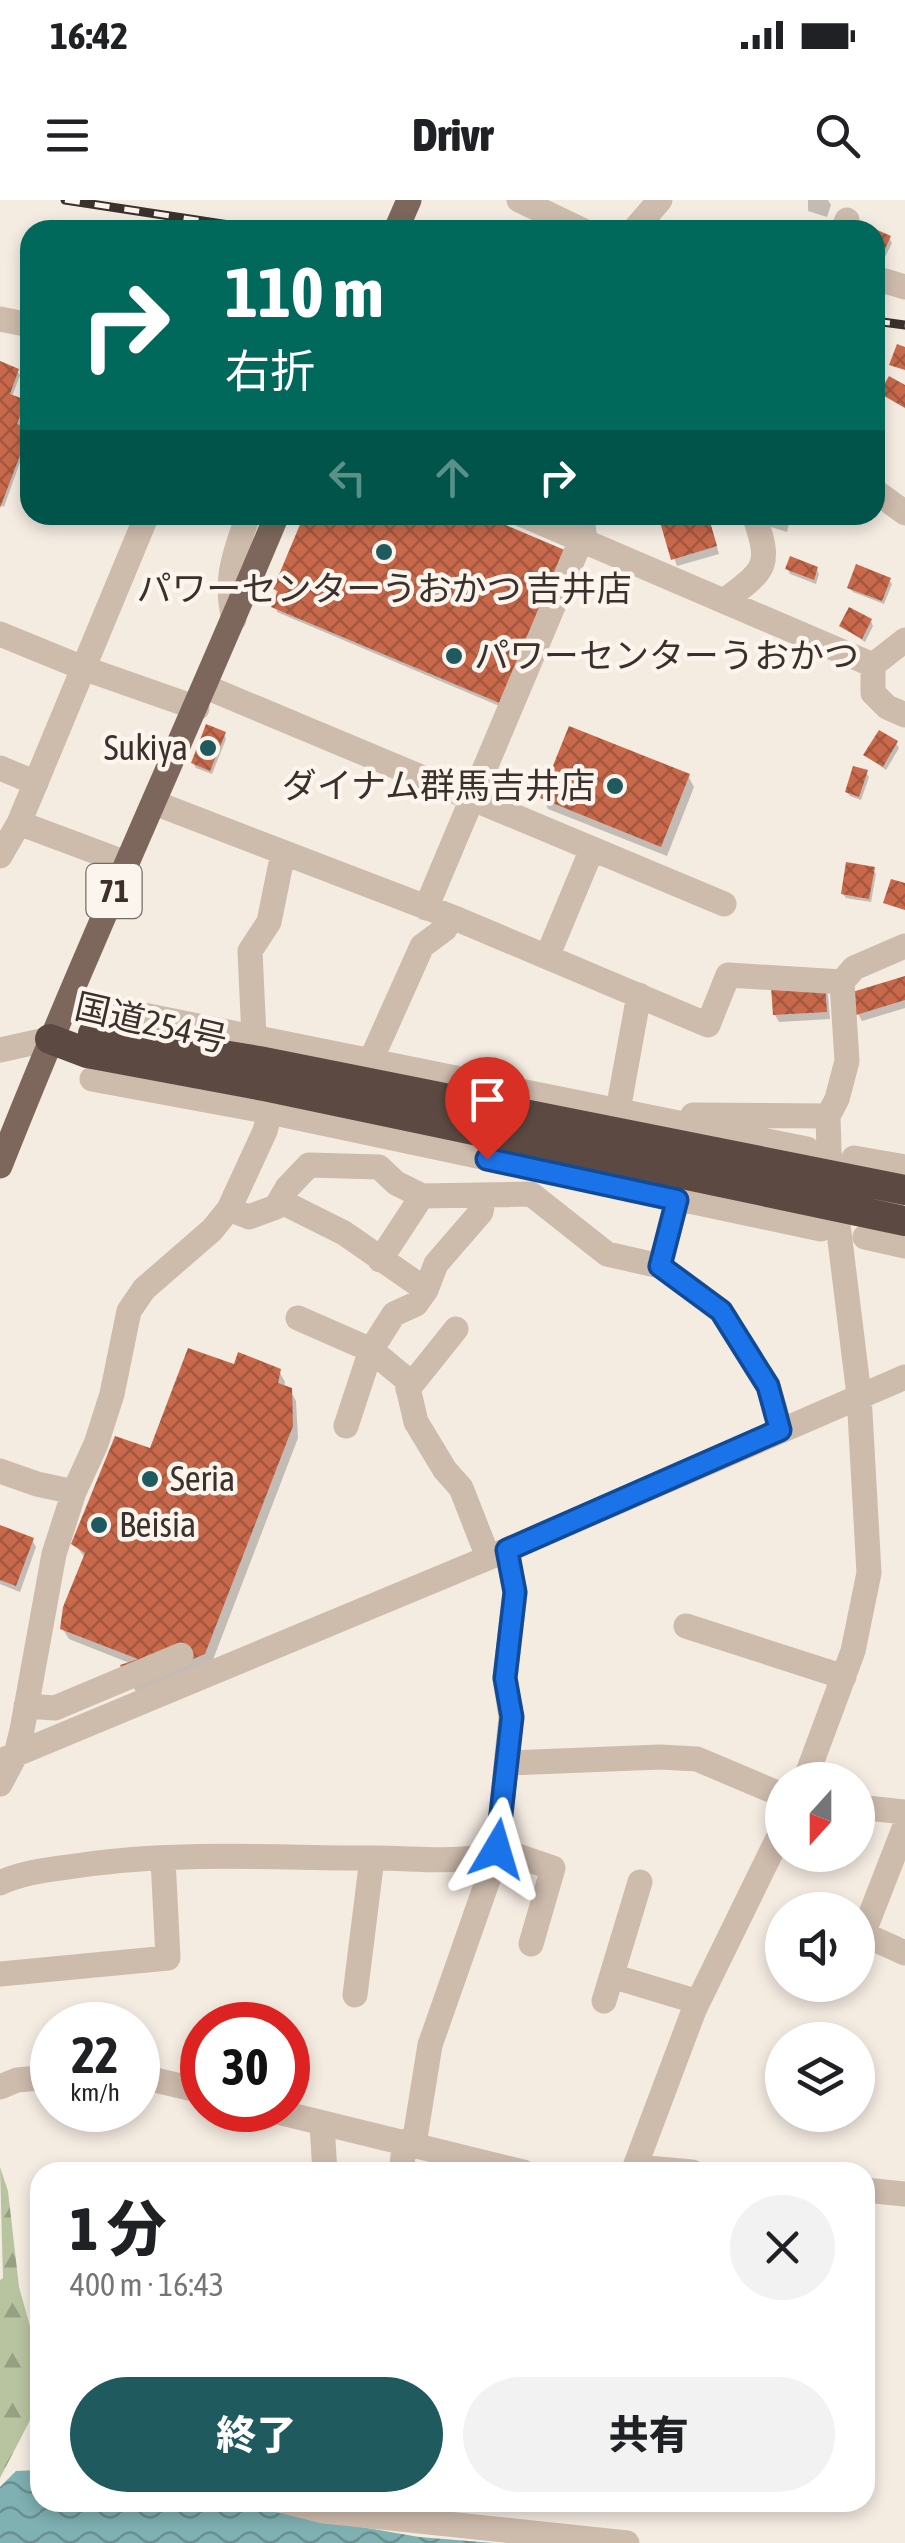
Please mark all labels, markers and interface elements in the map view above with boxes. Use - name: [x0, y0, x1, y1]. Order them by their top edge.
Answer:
- text: 16:42: [50, 14, 128, 57]
- icon: menu: [40, 108, 95, 163]
- icon: search: [810, 108, 865, 163]
- text: Drivr: [412, 109, 493, 161]
- text: 110 m: [225, 252, 384, 332]
- icon: right: [60, 260, 190, 390]
- text: 右折: [225, 345, 315, 397]
- icon: left: [320, 450, 375, 505]
- icon: ahead: [425, 450, 480, 505]
- icon: right: [530, 450, 585, 505]
- marker: パワーセンターうおかつ 吉井店: [373, 541, 395, 563]
- place label: パワーセンターうおかつ 吉井店: [137, 568, 631, 608]
- place label: パワーセンターうおかつ: [474, 635, 859, 675]
- marker: パワーセンターうおかつ: [443, 645, 465, 667]
- place label: Sukiya: [104, 727, 188, 767]
- marker: Sukiya: [197, 737, 219, 759]
- place label: ダイナム群馬吉井店: [282, 765, 595, 805]
- marker: ダイナム群馬吉井店: [604, 775, 626, 797]
- road number: 71: [86, 864, 142, 918]
- street label: 国道254号: [72, 985, 231, 1059]
- pin: [445, 1057, 530, 1160]
- icon: arrive: [460, 1072, 515, 1127]
- place label: Seria: [170, 1458, 235, 1498]
- marker: Seria: [139, 1468, 161, 1490]
- place label: Beisia: [119, 1504, 196, 1544]
- marker: Beisia: [88, 1514, 110, 1536]
- north arrow: [765, 1762, 875, 1872]
- map controls: [765, 1762, 875, 2132]
- position arrow: [445, 1797, 549, 1901]
- button: sound: [765, 1892, 875, 2002]
- speed limit sign: 30: [180, 2002, 310, 2132]
- button: layers: [765, 2022, 875, 2132]
- text: 22: [71, 2026, 118, 2084]
- text: km/h: [70, 2078, 120, 2106]
- text: 1 分: [70, 2194, 166, 2263]
- button: close: [730, 2195, 835, 2300]
- text: 400 m · 16:43: [70, 2266, 224, 2303]
- button: 終了: [70, 2377, 443, 2492]
- button: 共有: [463, 2377, 835, 2492]

